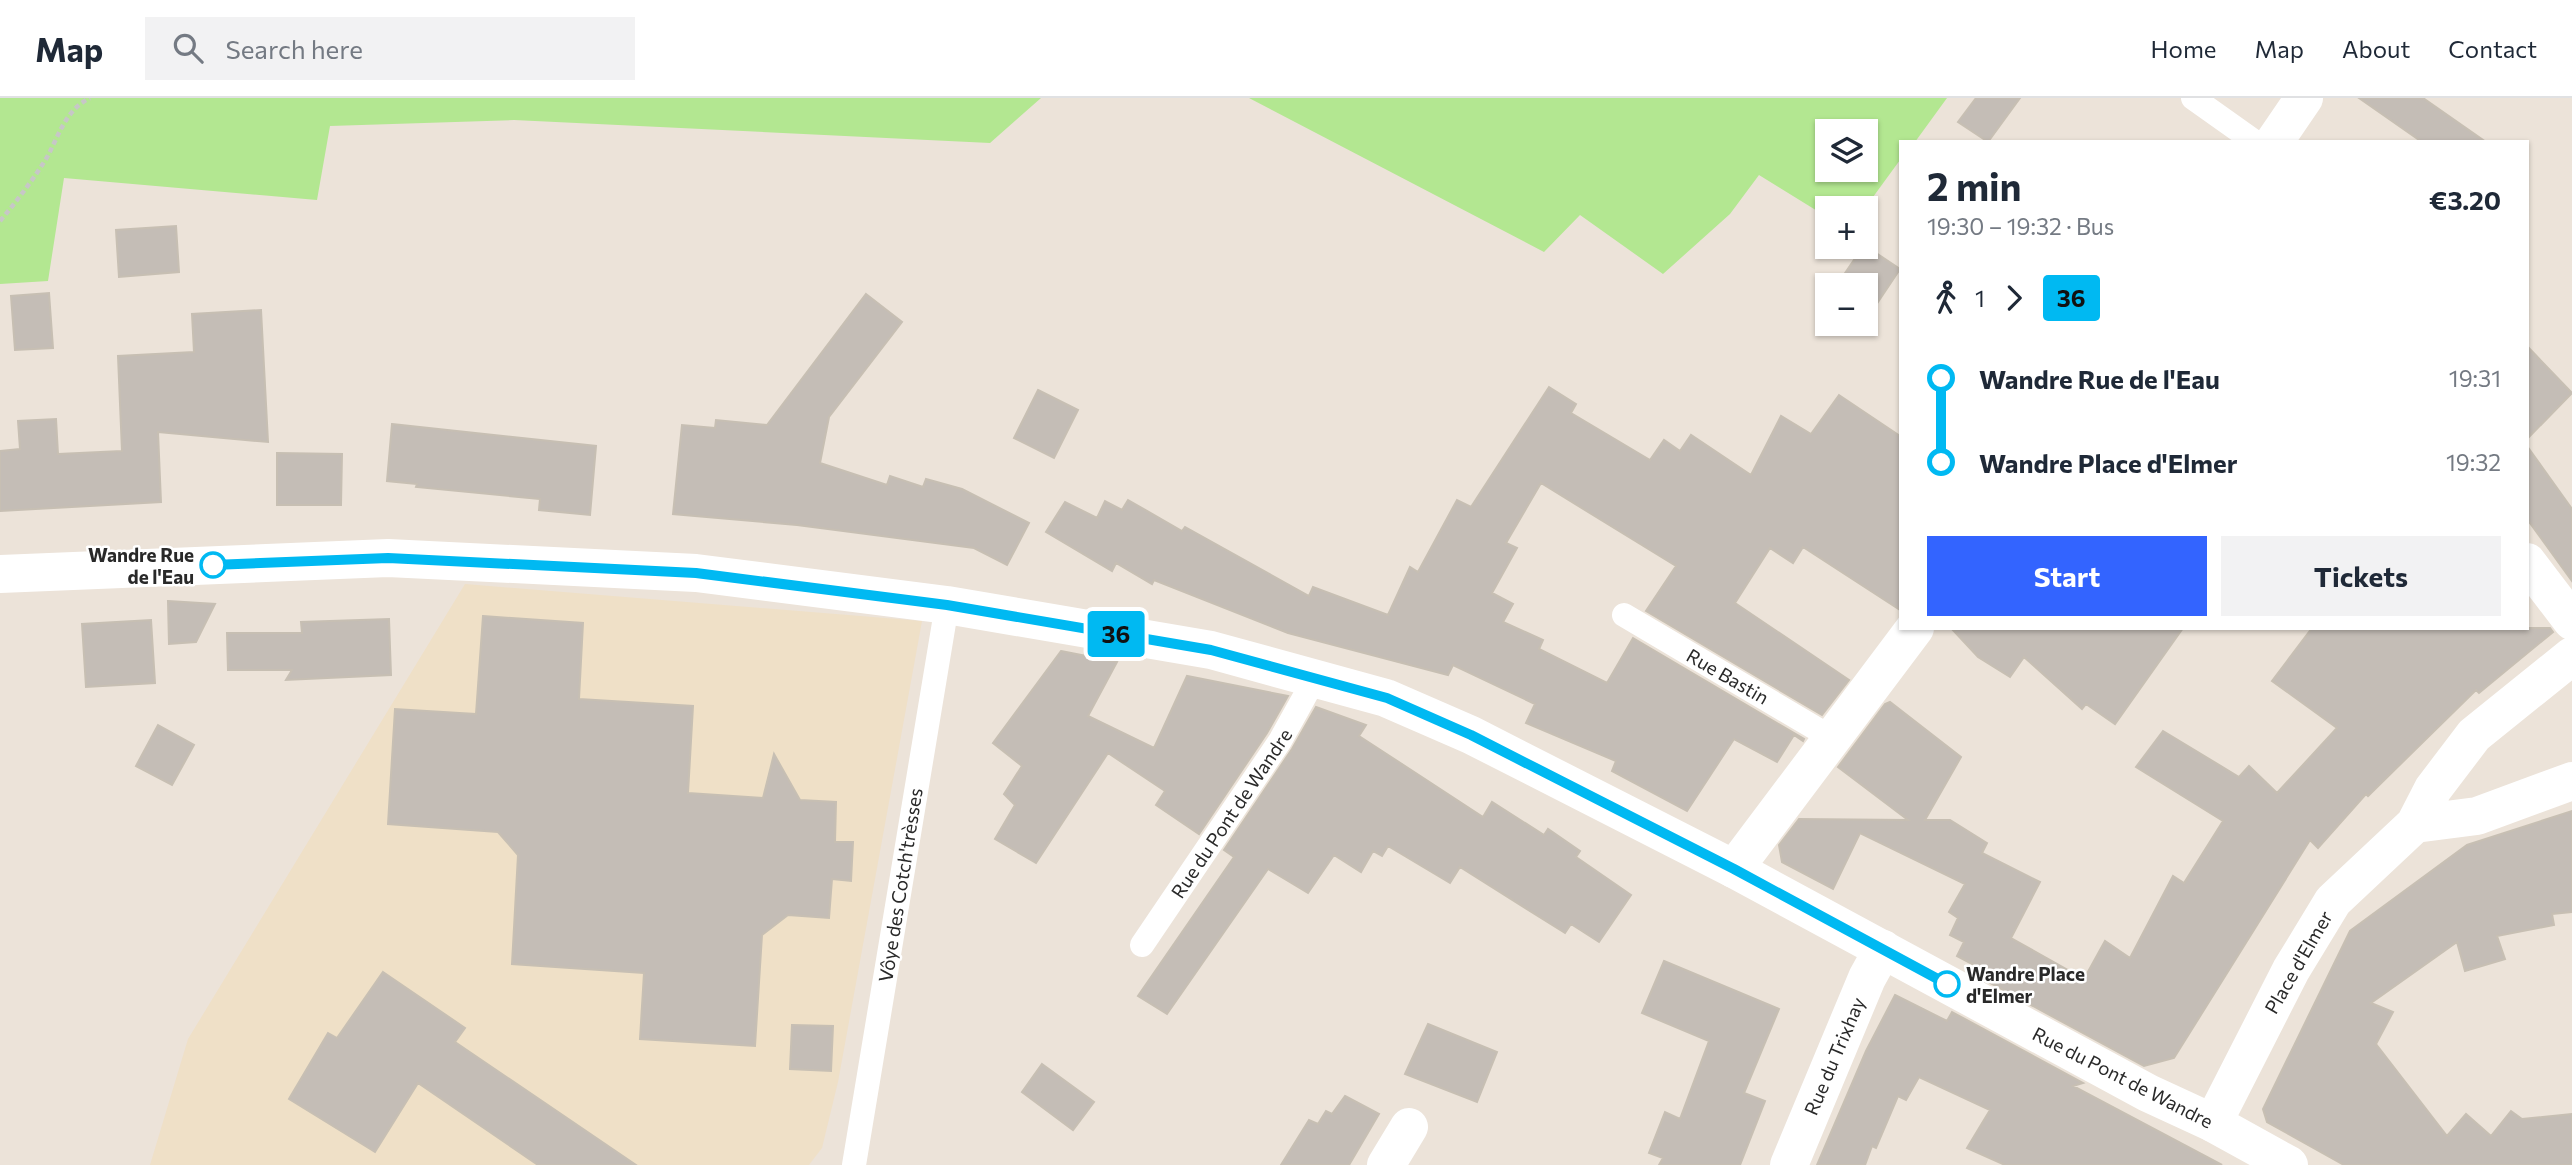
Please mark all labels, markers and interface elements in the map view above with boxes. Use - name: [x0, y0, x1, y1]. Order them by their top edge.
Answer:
- search box: [145, 17, 635, 80]
- text: Map: [35, 28, 103, 69]
- icon: search: [169, 29, 207, 67]
- text: Search here: [225, 33, 363, 64]
- text: Home: [2151, 34, 2217, 63]
- text: Map: [2255, 34, 2304, 63]
- text: About: [2342, 34, 2410, 63]
- text: Contact: [2448, 34, 2537, 63]
- map controls: [1815, 119, 1878, 336]
- button: layers: [1815, 119, 1878, 182]
- text: 2 min: [1927, 162, 2022, 209]
- text: €3.20: [2429, 184, 2501, 215]
- button: +: [1815, 196, 1878, 259]
- text: 19:30 – 19:32 · Bus: [1927, 212, 2114, 240]
- button: −: [1815, 273, 1878, 336]
- icon: walk: [1927, 279, 1965, 317]
- icon: forward: [1995, 279, 2033, 317]
- text: 36: [2057, 283, 2086, 312]
- text: 1: [1975, 284, 1985, 312]
- text: Wandre Rue de l'Eau: [1979, 363, 2220, 394]
- text: 19:31: [2449, 364, 2501, 392]
- text: Wandre Place d'Elmer: [1979, 447, 2237, 478]
- text: 19:32: [2446, 448, 2501, 476]
- button: Start: [1927, 536, 2207, 616]
- button: Tickets: [2221, 536, 2501, 616]
- place label: Wandre Rue de l'Eau: [88, 543, 194, 588]
- marker: Wandre Rue de l'Eau: [200, 552, 226, 578]
- line badge: 36: [1084, 611, 1148, 657]
- text: 36: [1102, 619, 1130, 648]
- street label: Rue Bastin: [1683, 643, 1773, 709]
- street label: Rue du Pont de Wandre: [1166, 724, 1296, 902]
- street label: Vôye des Cotch'trèsses: [873, 786, 927, 984]
- street label: Place d'Elmer: [2259, 906, 2337, 1017]
- place label: Wandre Place d'Elmer: [1966, 962, 2085, 1007]
- marker: Wandre Place d'Elmer: [1934, 971, 1960, 997]
- street label: Rue du Trixhay: [1799, 993, 1869, 1118]
- street label: Rue du Pont de Wandre: [2029, 1021, 2217, 1133]

